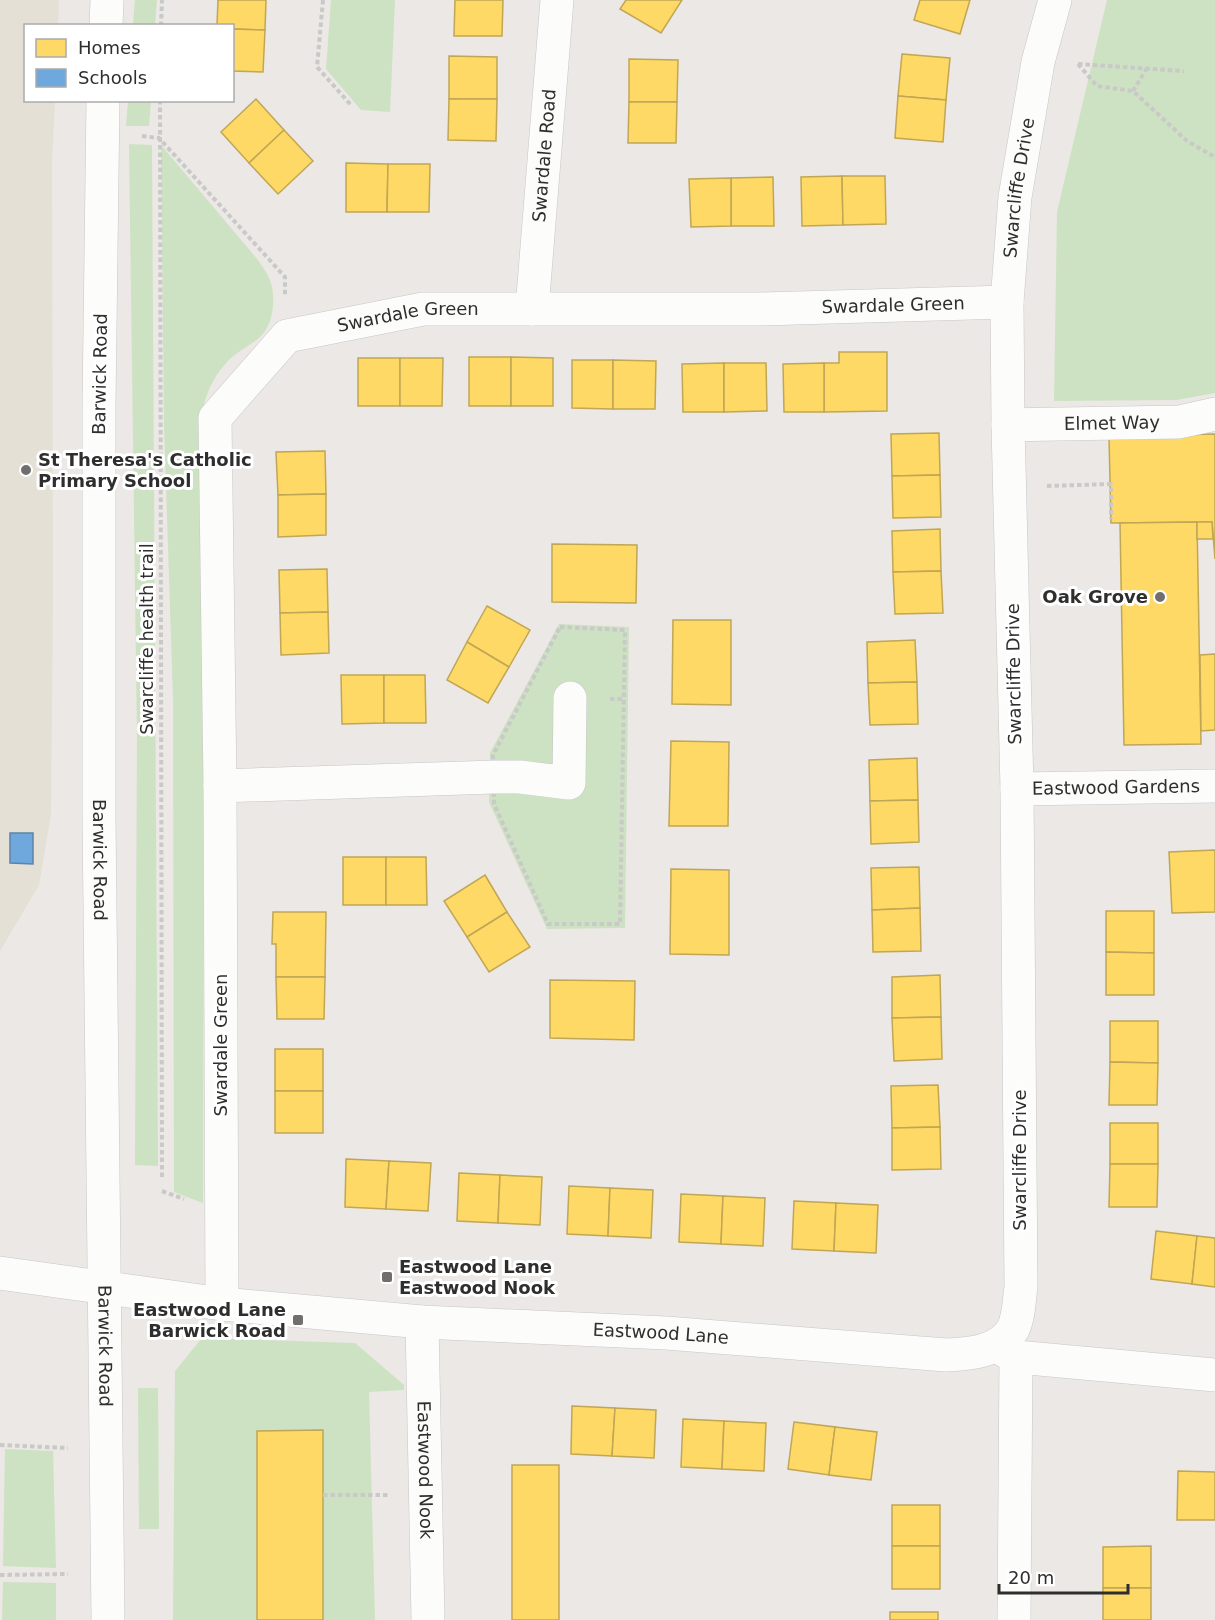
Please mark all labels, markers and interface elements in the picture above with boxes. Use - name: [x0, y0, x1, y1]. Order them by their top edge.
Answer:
- legend: [24, 24, 234, 102]
- text: Homes: [78, 37, 141, 58]
- text: Schools: [78, 67, 147, 88]
- street label: Swardale Road: [528, 88, 560, 223]
- street label: Swarcliffe Drive: [999, 116, 1038, 259]
- street label: Swardale Green: [821, 292, 965, 317]
- street label: Swardale Green: [335, 298, 479, 336]
- street label: Barwick Road: [88, 313, 111, 435]
- street label: Elmet Way: [1064, 411, 1161, 434]
- place label: St Theresa's Catholic Primary School: [38, 449, 252, 491]
- marker: St Theresa's Catholic Primary School: [19, 463, 33, 477]
- street label: Swarcliffe health trail: [136, 543, 157, 735]
- place label: Oak Grove: [1042, 586, 1148, 607]
- marker: Oak Grove: [1153, 590, 1167, 604]
- street label: Swarcliffe Drive: [1002, 603, 1025, 745]
- street label: Eastwood Gardens: [1032, 775, 1200, 799]
- street label: Barwick Road: [89, 799, 111, 921]
- street label: Swardale Green: [210, 973, 231, 1117]
- street label: Swarcliffe Drive: [1009, 1089, 1030, 1231]
- place label: Eastwood Lane Eastwood Nook: [399, 1256, 556, 1298]
- marker: Eastwood Lane Eastwood Nook: [380, 1270, 394, 1284]
- street label: Barwick Road: [94, 1285, 117, 1407]
- place label: Eastwood Lane Barwick Road: [133, 1299, 286, 1341]
- marker: Eastwood Lane Barwick Road: [291, 1313, 305, 1327]
- street label: Eastwood Lane: [592, 1319, 730, 1348]
- street label: Eastwood Nook: [414, 1400, 437, 1540]
- scale bar: [999, 1557, 1128, 1595]
- text: 20 m: [1008, 1567, 1054, 1588]

